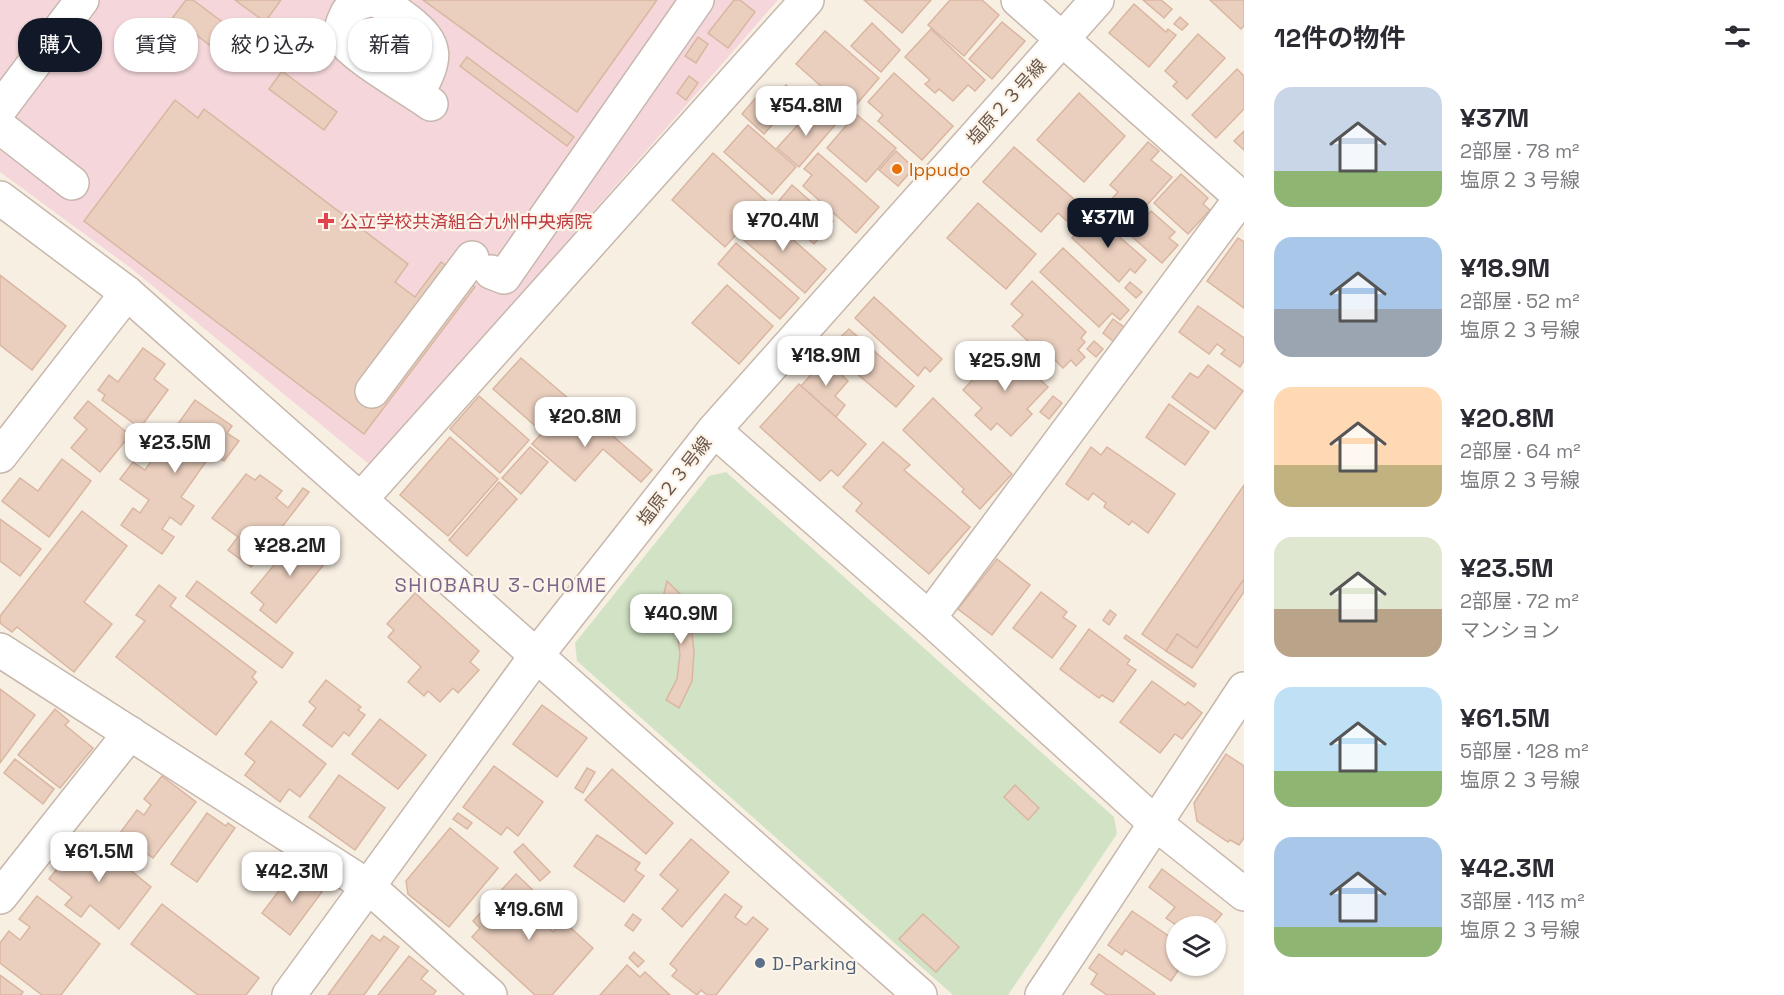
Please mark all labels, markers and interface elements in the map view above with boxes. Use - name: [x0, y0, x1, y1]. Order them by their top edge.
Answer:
- chip: 購入: [18, 18, 102, 72]
- chip: 賃貸: [114, 18, 198, 72]
- chip: 絞り込み: [210, 18, 336, 72]
- chip: 新着: [348, 18, 432, 72]
- icon: filters: [1721, 20, 1754, 53]
- text: 12件の物件: [1274, 21, 1405, 55]
- street label: 塩原２３号線: [961, 54, 1051, 150]
- pin: ¥54.8M: [757, 86, 855, 137]
- text: ¥54.8M: [770, 92, 842, 118]
- text: ¥37M: [1460, 101, 1529, 135]
- icon: home: [1322, 111, 1394, 183]
- text: 2部屋 · 78 m²: [1460, 138, 1579, 164]
- place label: Ippudo: [909, 158, 970, 181]
- marker: Ippudo: [890, 162, 904, 176]
- text: 塩原２３号線: [1460, 167, 1580, 193]
- pin: ¥37M: [1072, 198, 1144, 249]
- pin: ¥70.4M: [734, 201, 832, 252]
- text: ¥37M: [1081, 204, 1135, 230]
- text: ¥70.4M: [747, 207, 819, 233]
- place label: 公立学校共済組合九州中央病院: [340, 210, 592, 233]
- marker: 公立学校共済組合九州中央病院: [317, 212, 335, 230]
- text: ¥18.9M: [1460, 251, 1550, 285]
- icon: home: [1322, 261, 1394, 333]
- text: 2部屋 · 52 m²: [1460, 288, 1580, 314]
- text: 塩原２３号線: [1460, 317, 1580, 343]
- pin: ¥18.9M: [777, 336, 875, 387]
- pin: ¥25.9M: [956, 341, 1054, 392]
- text: ¥18.9M: [791, 342, 861, 368]
- text: ¥25.9M: [969, 347, 1041, 373]
- pin: ¥20.8M: [536, 397, 634, 448]
- text: ¥20.8M: [1460, 401, 1554, 435]
- text: ¥20.8M: [549, 403, 621, 429]
- icon: home: [1322, 411, 1394, 483]
- pin: ¥23.5M: [126, 423, 224, 474]
- text: ¥23.5M: [139, 429, 211, 455]
- street label: 塩原２３号線: [632, 431, 716, 531]
- text: 2部屋 · 64 m²: [1460, 438, 1580, 464]
- text: 塩原２３号線: [1460, 467, 1580, 493]
- pin: ¥28.2M: [241, 526, 339, 577]
- text: ¥28.2M: [254, 532, 326, 558]
- text: ¥23.5M: [1460, 551, 1554, 585]
- icon: home: [1322, 561, 1394, 633]
- district label: SHIOBARU 3-CHOME: [394, 572, 608, 598]
- text: 2部屋 · 72 m²: [1460, 588, 1579, 614]
- pin: ¥40.9M: [632, 594, 730, 645]
- text: ¥40.9M: [644, 600, 718, 626]
- text: マンション: [1460, 617, 1560, 643]
- text: ¥61.5M: [1460, 701, 1550, 735]
- icon: home: [1322, 711, 1394, 783]
- text: 5部屋 · 128 m²: [1460, 738, 1589, 764]
- text: 塩原２３号線: [1460, 767, 1580, 793]
- pin: ¥61.5M: [50, 832, 148, 883]
- text: ¥61.5M: [64, 838, 134, 864]
- text: ¥42.3M: [1460, 851, 1555, 885]
- pin: ¥42.3M: [243, 852, 341, 903]
- text: ¥42.3M: [256, 858, 328, 884]
- icon: home: [1322, 861, 1394, 933]
- text: 3部屋 · 113 m²: [1460, 888, 1585, 914]
- pin: ¥19.6M: [480, 890, 578, 941]
- text: ¥19.6M: [494, 896, 564, 922]
- map controls: [1166, 916, 1226, 976]
- button: layers: [1166, 916, 1226, 976]
- text: 塩原２３号線: [1460, 917, 1580, 943]
- place label: D-Parking: [772, 952, 857, 975]
- marker: D-Parking: [753, 956, 767, 970]

